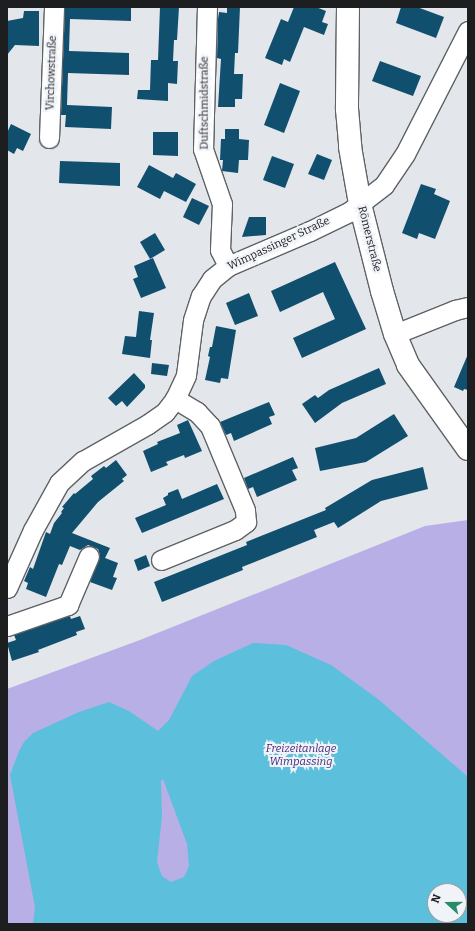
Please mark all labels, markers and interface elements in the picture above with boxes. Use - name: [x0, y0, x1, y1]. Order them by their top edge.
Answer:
- street label: Virchowstraße: [44, 35, 60, 111]
- street label: Duftschmidstraße: [198, 56, 212, 150]
- street label: Römerstraße: [354, 205, 384, 273]
- street label: Wimpassinger Straße: [226, 215, 332, 273]
- park label: Freizeitanlage Wimpassing: [266, 743, 336, 769]
- north arrow: [427, 883, 467, 923]
- text: N: [429, 893, 444, 905]

